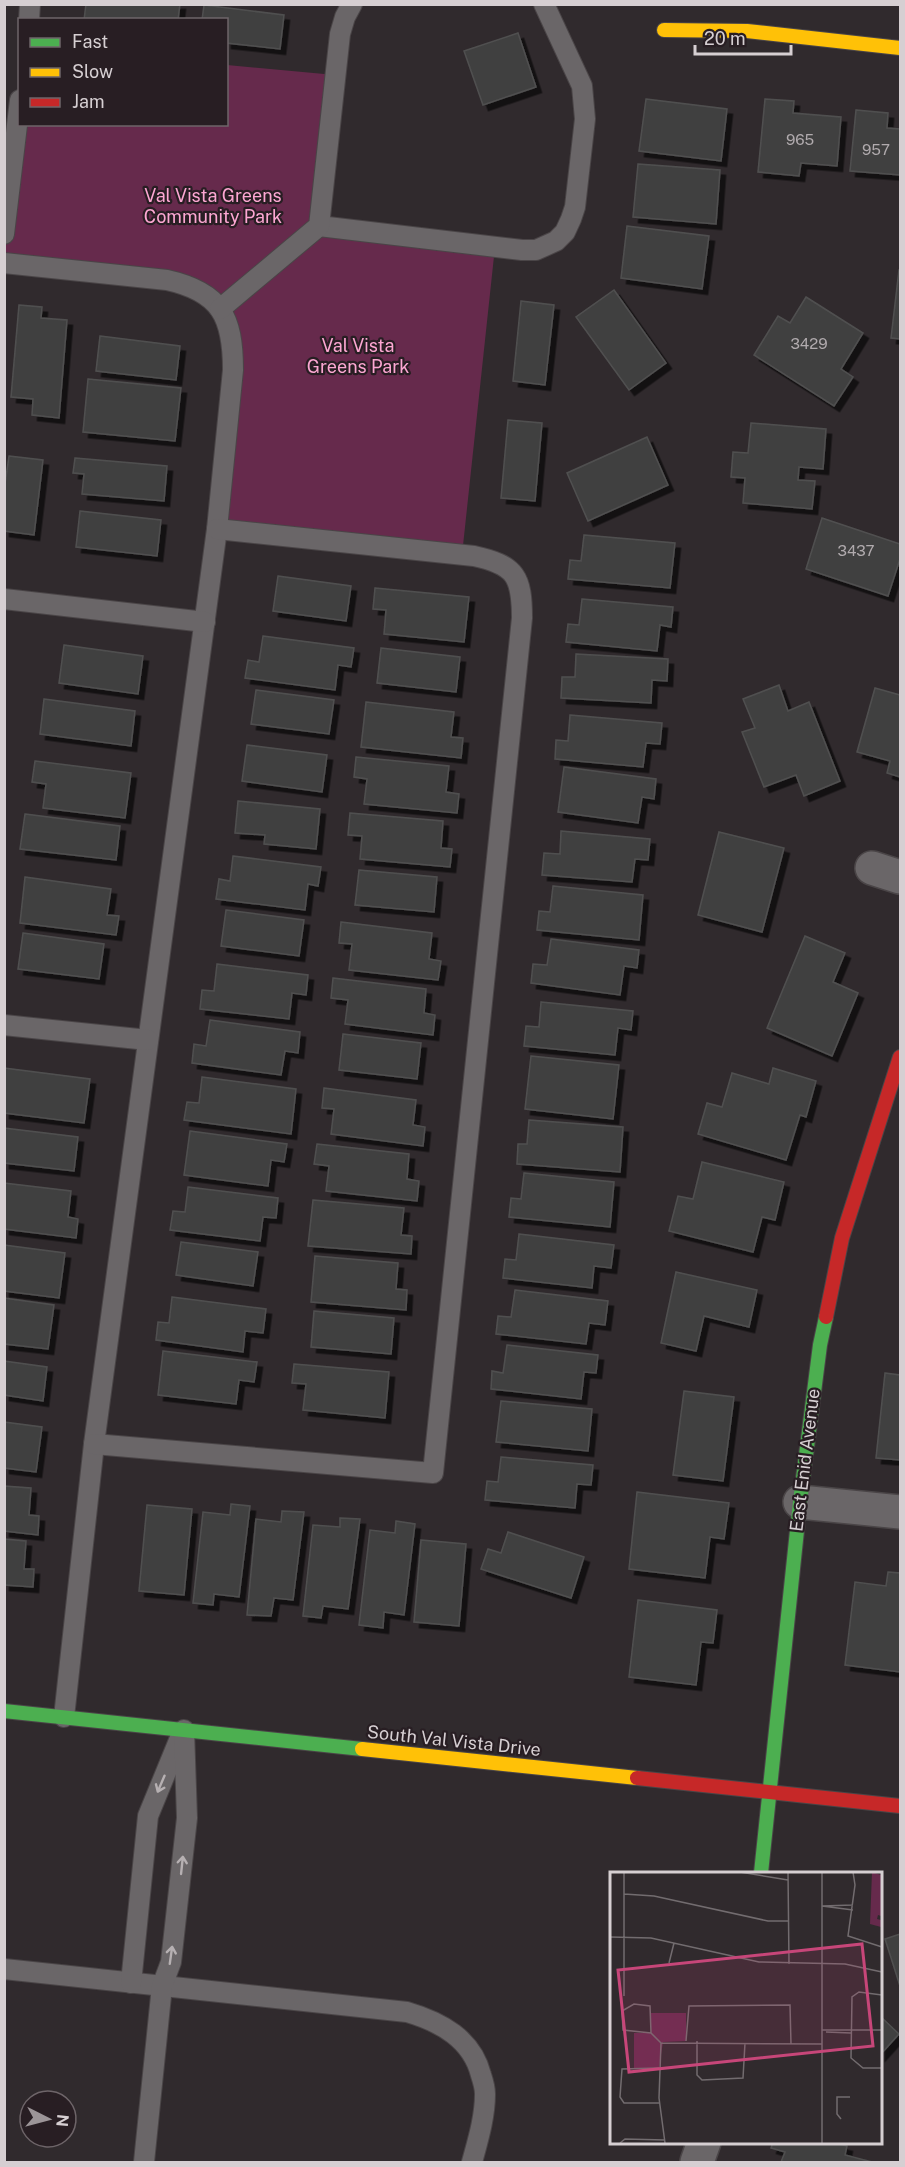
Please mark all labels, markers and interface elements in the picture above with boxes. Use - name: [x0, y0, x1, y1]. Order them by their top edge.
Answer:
- legend: [18, 18, 228, 126]
- scale bar: [695, 18, 791, 56]
- text: 20 m: [704, 28, 746, 49]
- text: Fast: [72, 31, 108, 52]
- text: Slow: [72, 61, 113, 82]
- text: Jam: [72, 91, 105, 112]
- house number: 965: [786, 131, 814, 148]
- house number: 957: [862, 141, 890, 158]
- park label: Val Vista Greens Community Park: [144, 185, 282, 227]
- park label: Val Vista Greens Park: [307, 335, 409, 377]
- house number: 3429: [790, 335, 828, 352]
- house number: 3437: [837, 542, 875, 559]
- street label: East Enid Avenue: [785, 1387, 824, 1533]
- street label: South Val Vista Drive: [366, 1721, 542, 1760]
- one-way arrow: [155, 1775, 166, 1793]
- one-way arrow: [176, 1856, 187, 1876]
- inset map: [610, 1872, 881, 2143]
- one-way arrow: [166, 1946, 177, 1966]
- north arrow: [18, 2089, 78, 2149]
- text: N: [52, 2113, 73, 2128]

